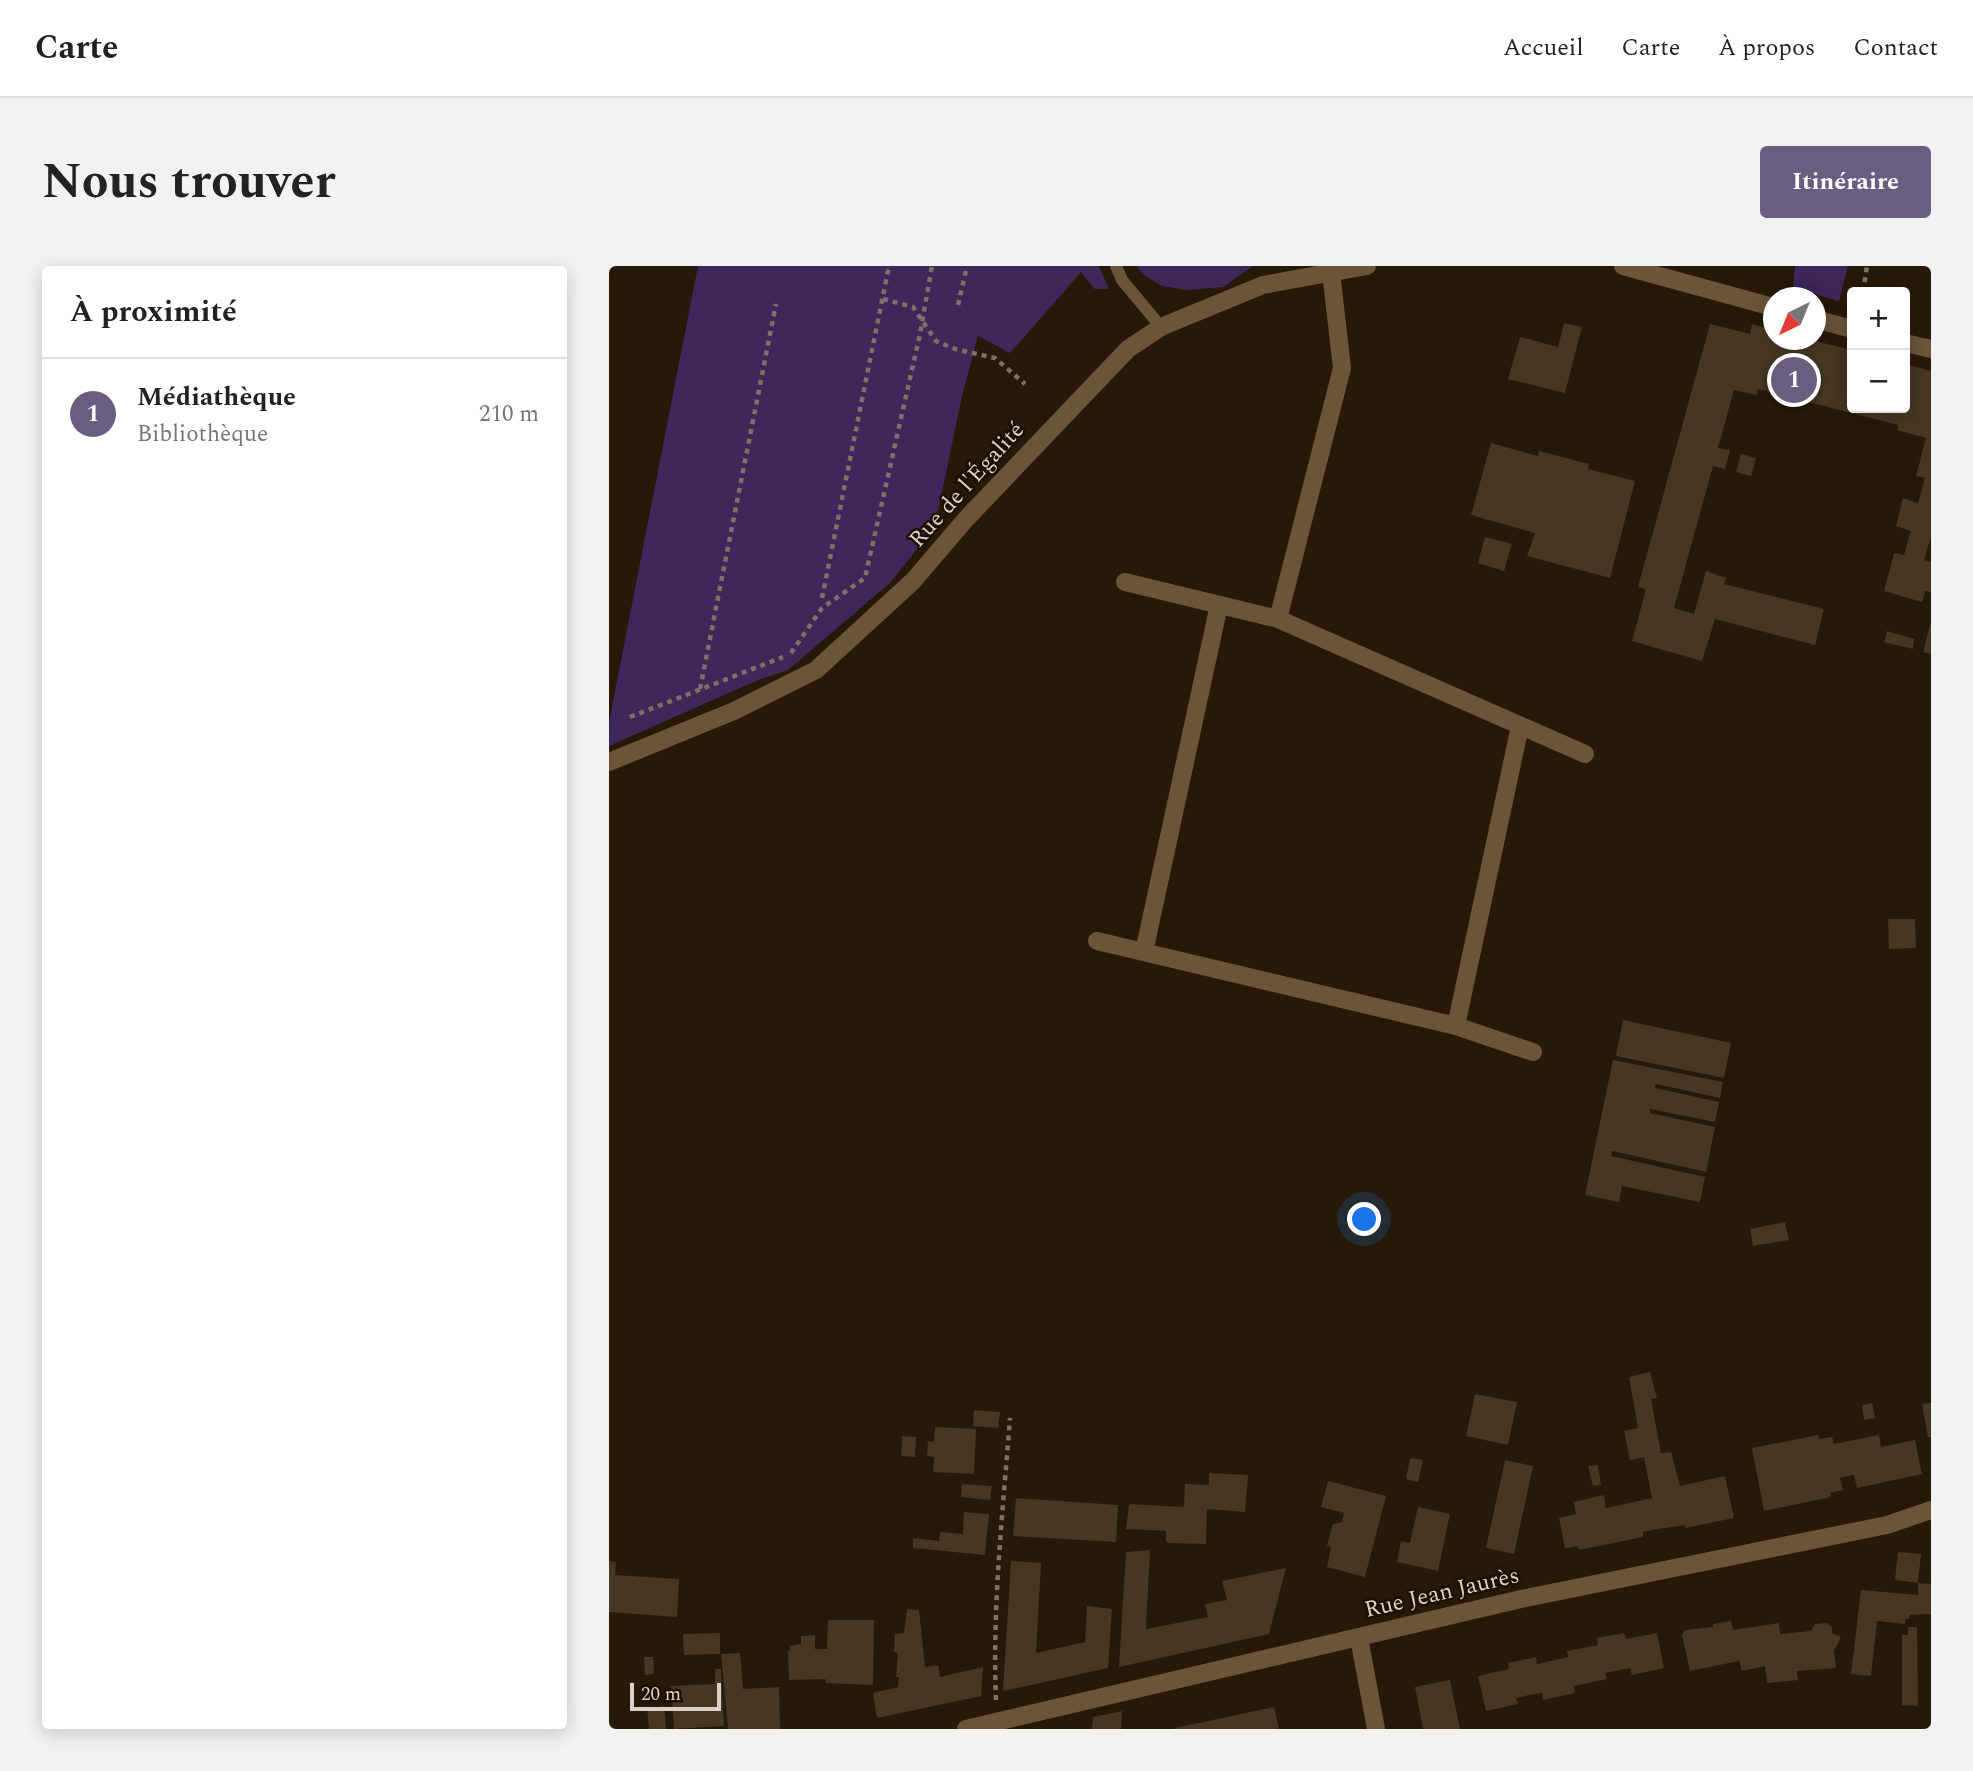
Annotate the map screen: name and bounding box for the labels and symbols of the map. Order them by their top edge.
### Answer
north arrow [1763,287,1826,350]
pin: 1 [1771,354,1817,406]
street label: Rue de l'Égalité [901,414,1033,556]
your location [1347,1202,1381,1236]
street label: Rue Jean Jaurès [1361,1558,1523,1628]
scale bar [630,1680,721,1712]

